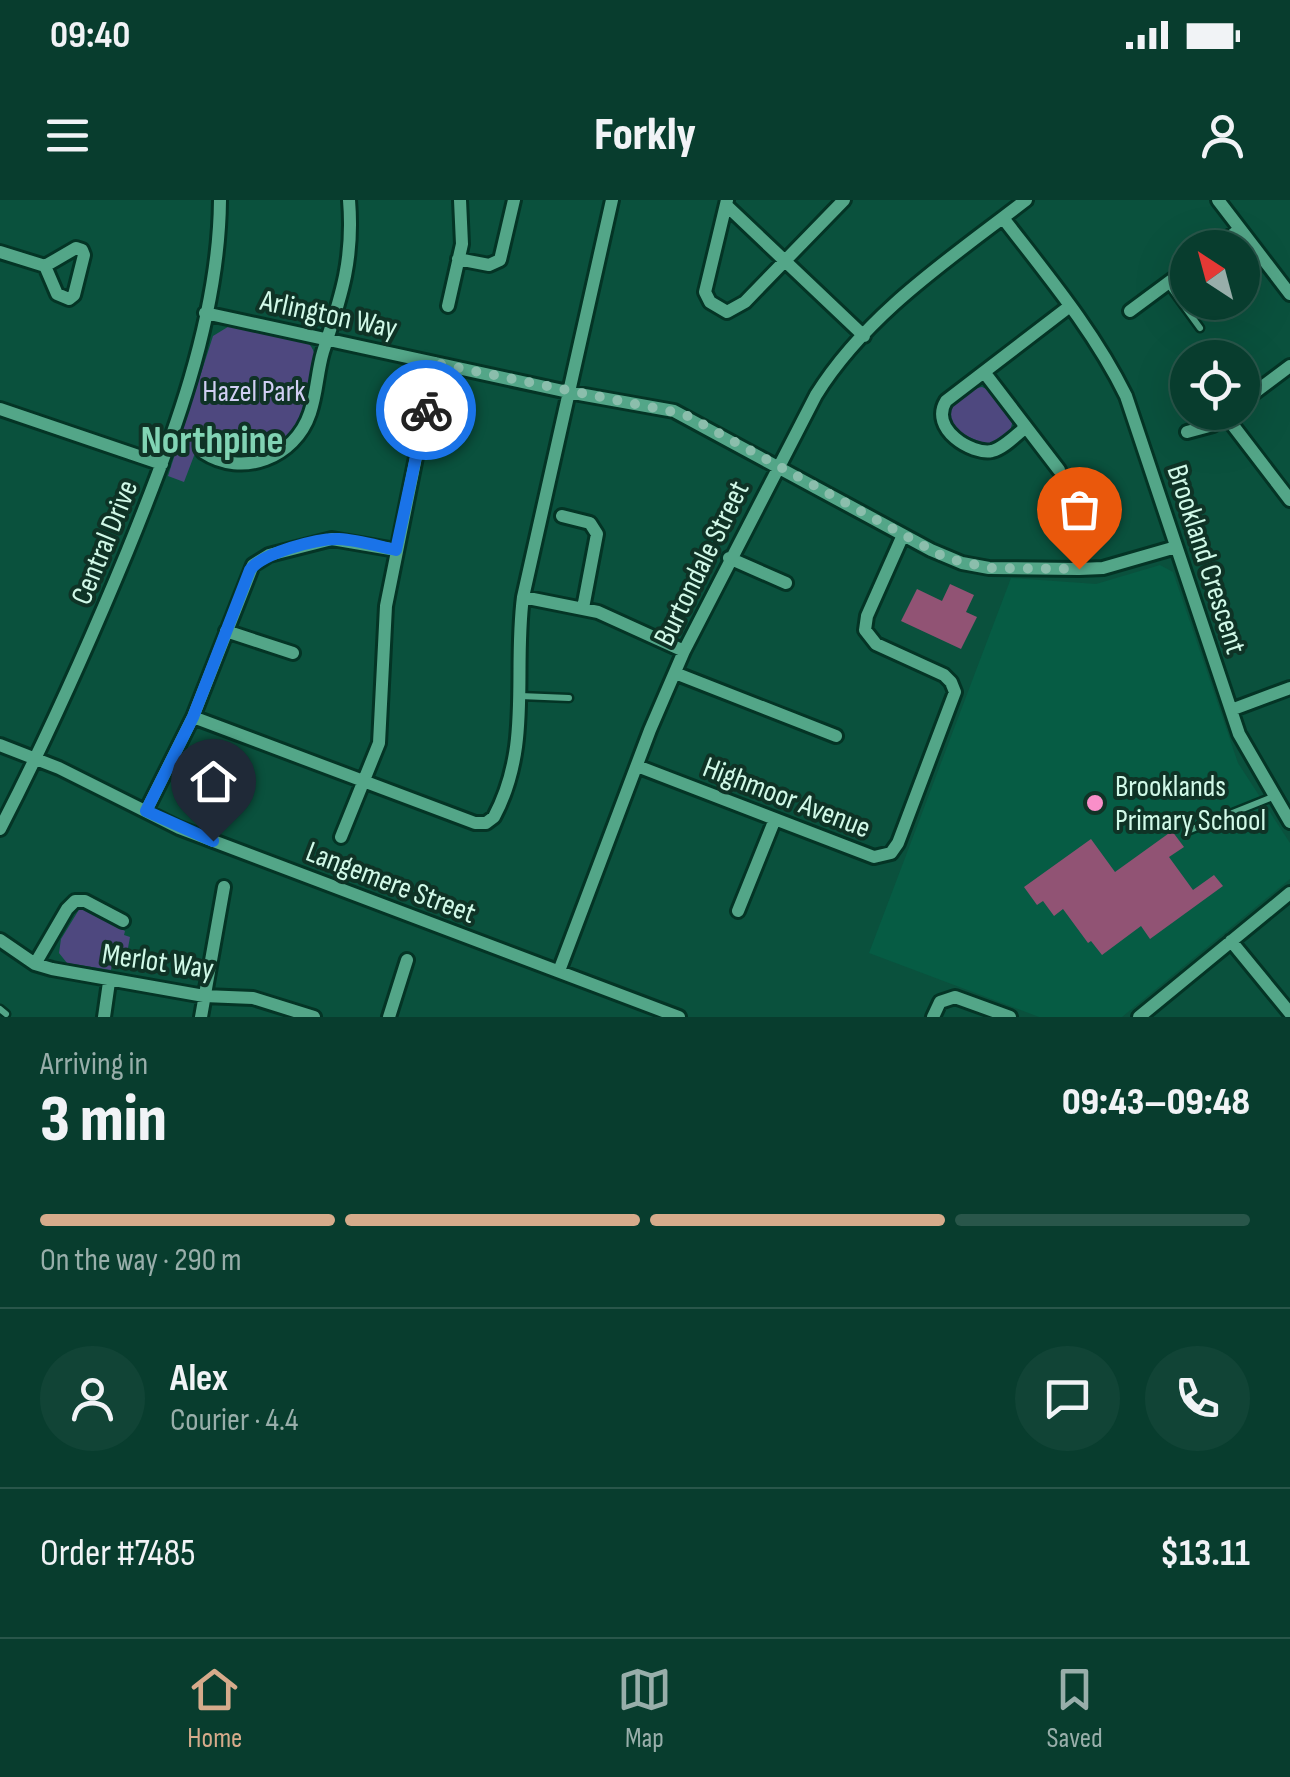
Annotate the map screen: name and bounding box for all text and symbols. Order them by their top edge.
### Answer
text: 09:40 [50,13,130,58]
icon: menu [40,108,95,163]
text: Forkly [594,108,696,163]
icon: person [1195,108,1250,163]
north arrow [1170,230,1260,320]
map controls [1170,230,1260,430]
street label: Arlington Way [256,283,401,347]
button: locate [1170,340,1260,430]
courier [376,360,476,460]
park label: Hazel Park [202,374,306,410]
icon: bike [399,383,454,438]
district label: Northpine [140,417,284,465]
street label: Brookland Crescent [1159,460,1254,658]
pin [1037,467,1122,570]
street label: Central Drive [64,475,146,610]
street label: Burtondale Street [647,475,757,652]
icon: bag [1052,482,1107,537]
pin [171,739,256,842]
street label: Highmoor Avenue [698,749,875,846]
icon: home [186,754,241,809]
place label: Brooklands Primary School [1115,769,1266,839]
marker: Brooklands Primary School [1084,792,1106,814]
street label: Langemere Street [301,834,481,932]
street label: Merlot Way [100,936,216,988]
text: Arriving in [40,1045,148,1084]
text: 09:43–09:48 [1062,1080,1250,1125]
text: 3 min [40,1082,167,1160]
text: On the way · 290 m [40,1241,242,1280]
button: person [40,1346,145,1451]
button: chat [1015,1346,1120,1451]
button: phone [1145,1346,1250,1451]
text: Alex [170,1356,228,1401]
text: Courier · 4.4 [170,1401,298,1440]
text: Order #7485 [40,1531,196,1576]
text: $13.11 [1160,1531,1250,1576]
tab: Home [187,1662,242,1755]
tab: Map [617,1662,672,1755]
tab: Saved [1047,1662,1103,1755]

